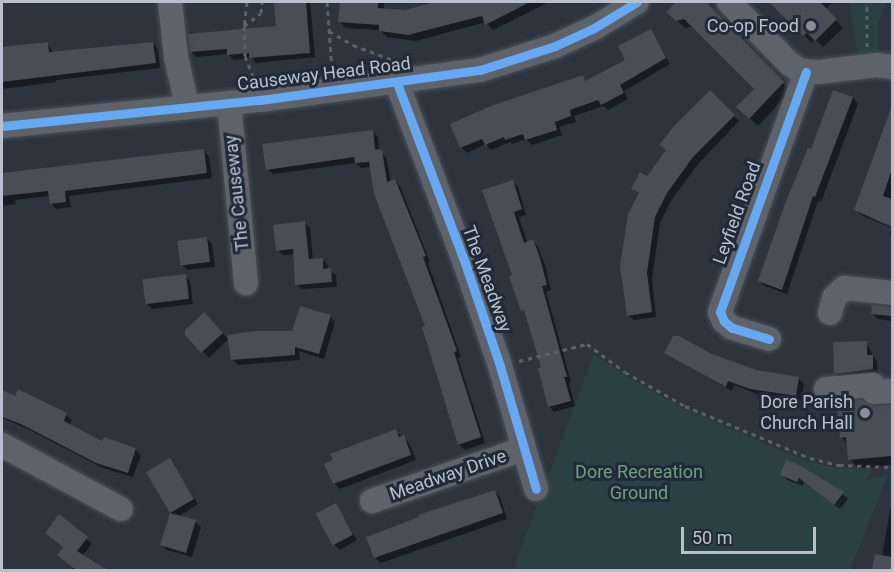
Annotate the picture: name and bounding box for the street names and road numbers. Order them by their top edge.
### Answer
street label: Causeway Head Road [236,53,412,95]
street label: The Causeway [220,134,254,252]
street label: Leyfield Road [708,159,766,267]
street label: The Meadway [458,223,516,335]
street label: Meadway Drive [387,445,509,505]

